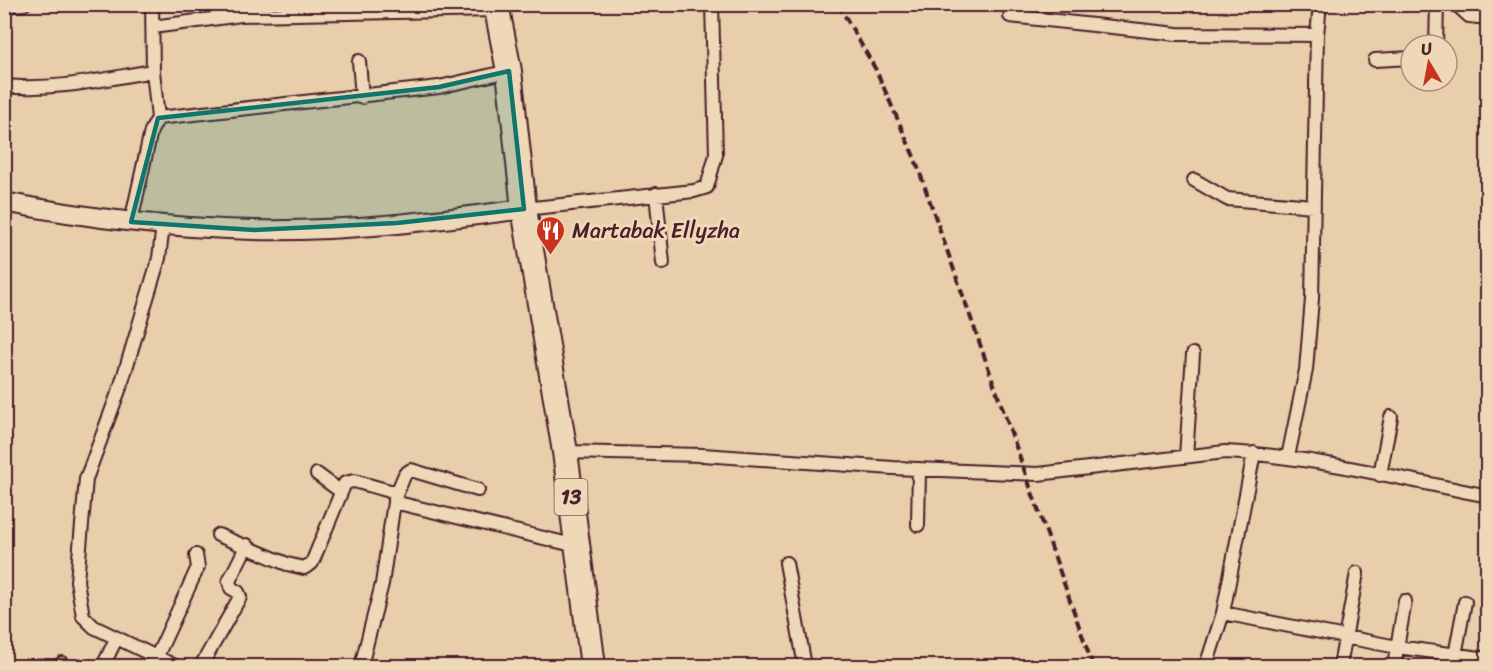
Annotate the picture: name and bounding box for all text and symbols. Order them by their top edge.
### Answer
north arrow [1399,33,1459,93]
text: U [1419,33,1436,64]
place label: Martabak Ellyzha [572,211,740,250]
restaurant icon: Martabak Ellyzha [535,214,567,256]
road number: 13 [554,479,588,515]

